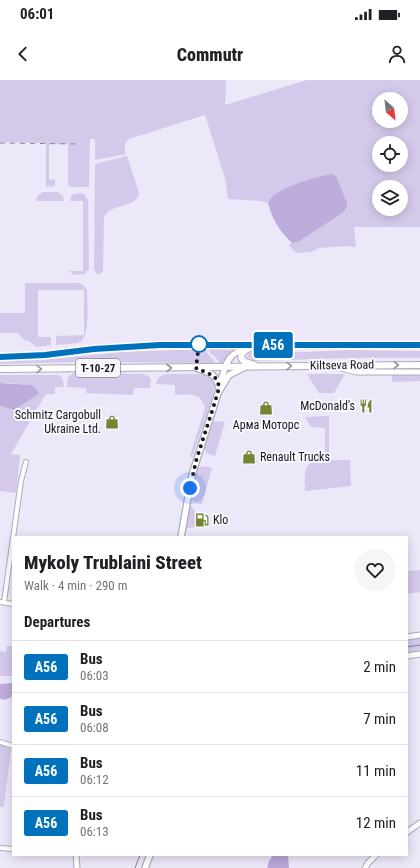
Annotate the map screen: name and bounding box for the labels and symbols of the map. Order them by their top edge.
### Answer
north arrow [372,92,408,128]
line badge: A56 [250,332,296,358]
unlabelled marker [190,335,208,353]
street label: Kiltseva Road [310,357,374,373]
road number: Т-10-27 [76,359,120,377]
one-way arrow [393,361,399,369]
one-way arrow [286,362,292,370]
one-way arrow [166,364,172,372]
one-way arrow [36,365,42,373]
restaurant icon: McDonald's [358,398,374,414]
place label: McDonald's [300,399,355,413]
shop icon: Арма Моторс [258,400,274,416]
place label: Schmitz Cargobull Ukraine Ltd. [15,408,101,436]
shop icon: Schmitz Cargobull Ukraine Ltd. [104,414,120,430]
place label: Арма Моторс [233,418,300,432]
shop icon: Renault Trucks [241,449,257,465]
place label: Renault Trucks [260,450,330,464]
your location [180,478,200,498]
fuel station icon: Klo [194,512,210,528]
place label: Klo [213,513,228,527]

